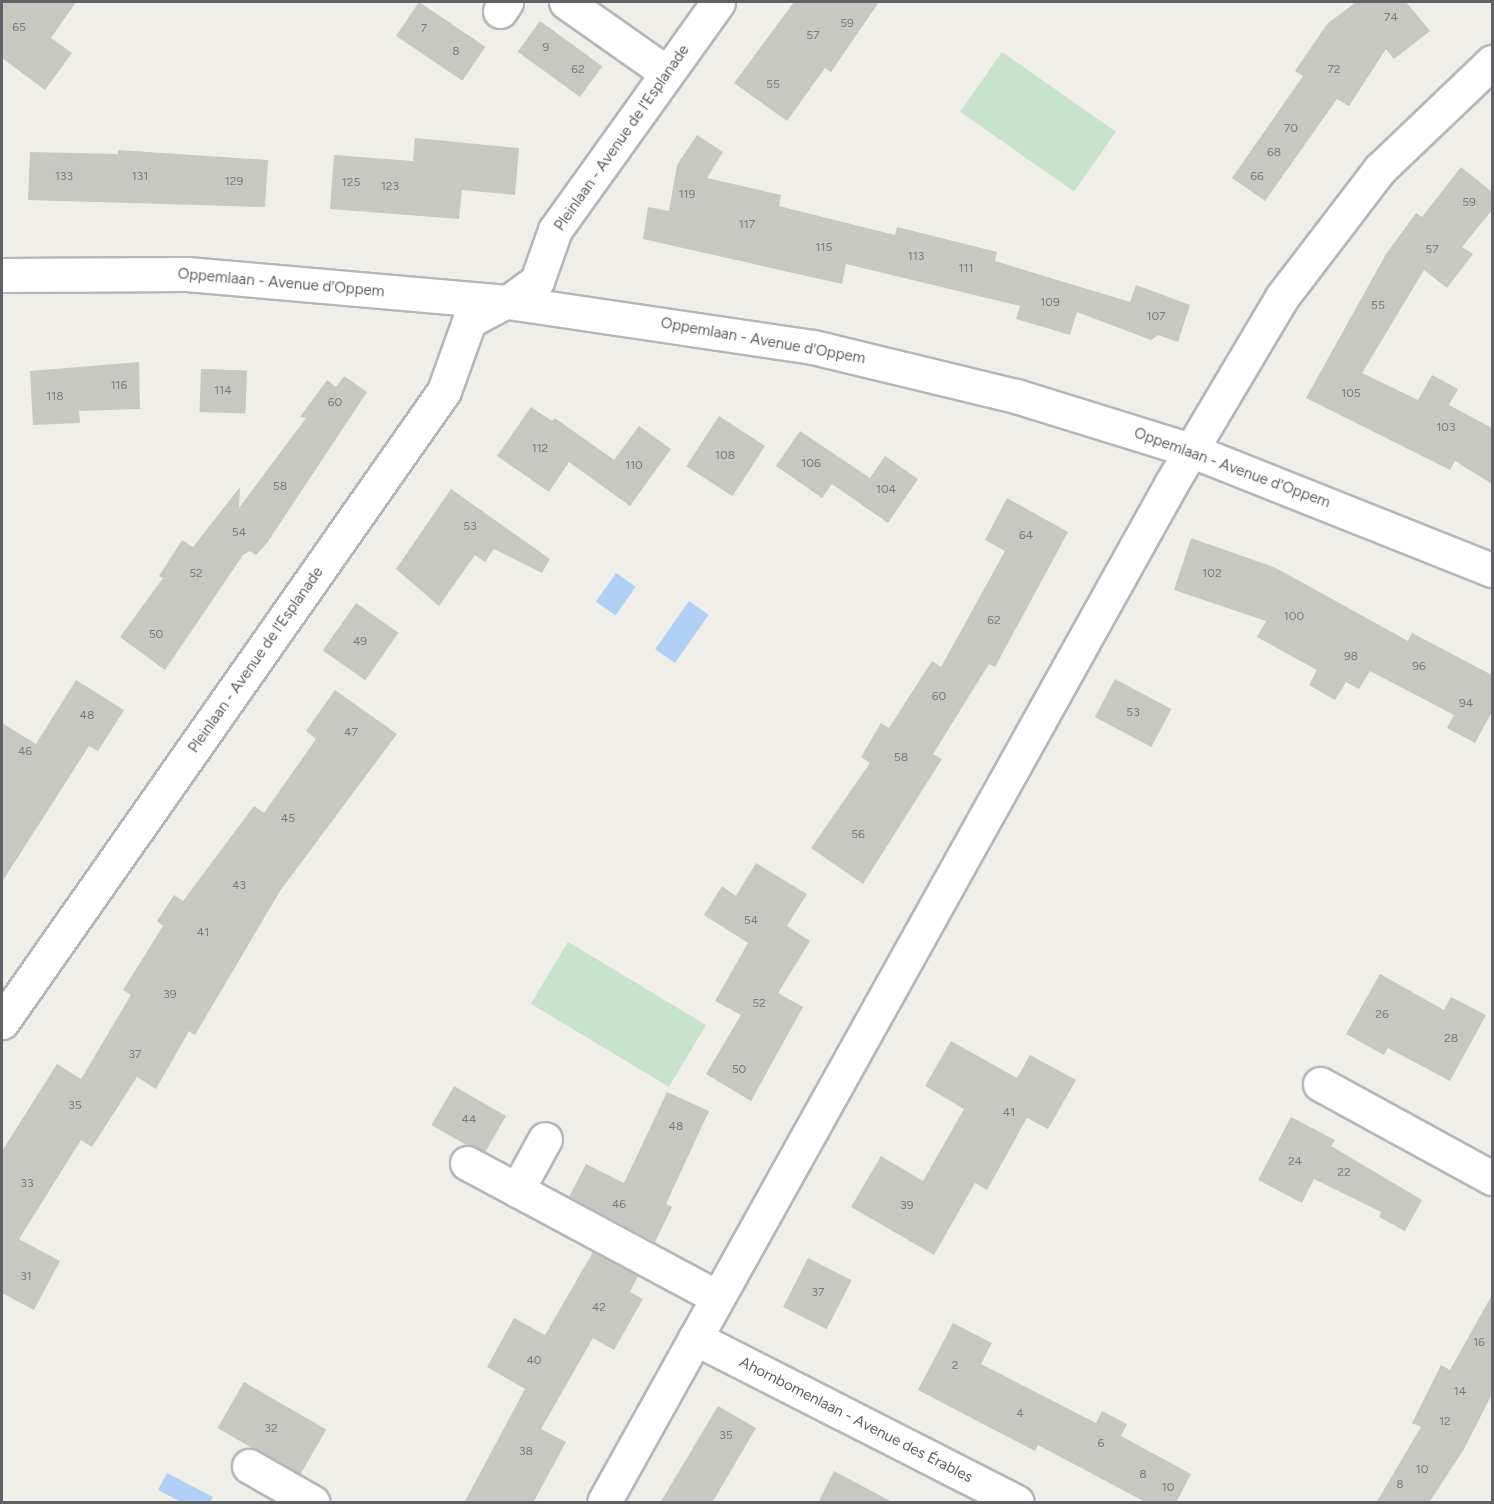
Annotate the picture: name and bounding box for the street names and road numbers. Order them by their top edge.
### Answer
street label: Pleinlaan - Avenue de l'Esplanade [551,42,693,234]
street label: Oppemlaan - Avenue d'Oppem [177,265,385,301]
street label: Oppemlaan - Avenue d'Oppem [659,314,867,368]
street label: Oppemlaan - Avenue d'Oppem [1131,424,1333,512]
street label: Pleinlaan - Avenue de l'Esplanade [185,564,327,756]
street label: Ahornbomenlaan - Avenue des Érables [736,1353,976,1487]

